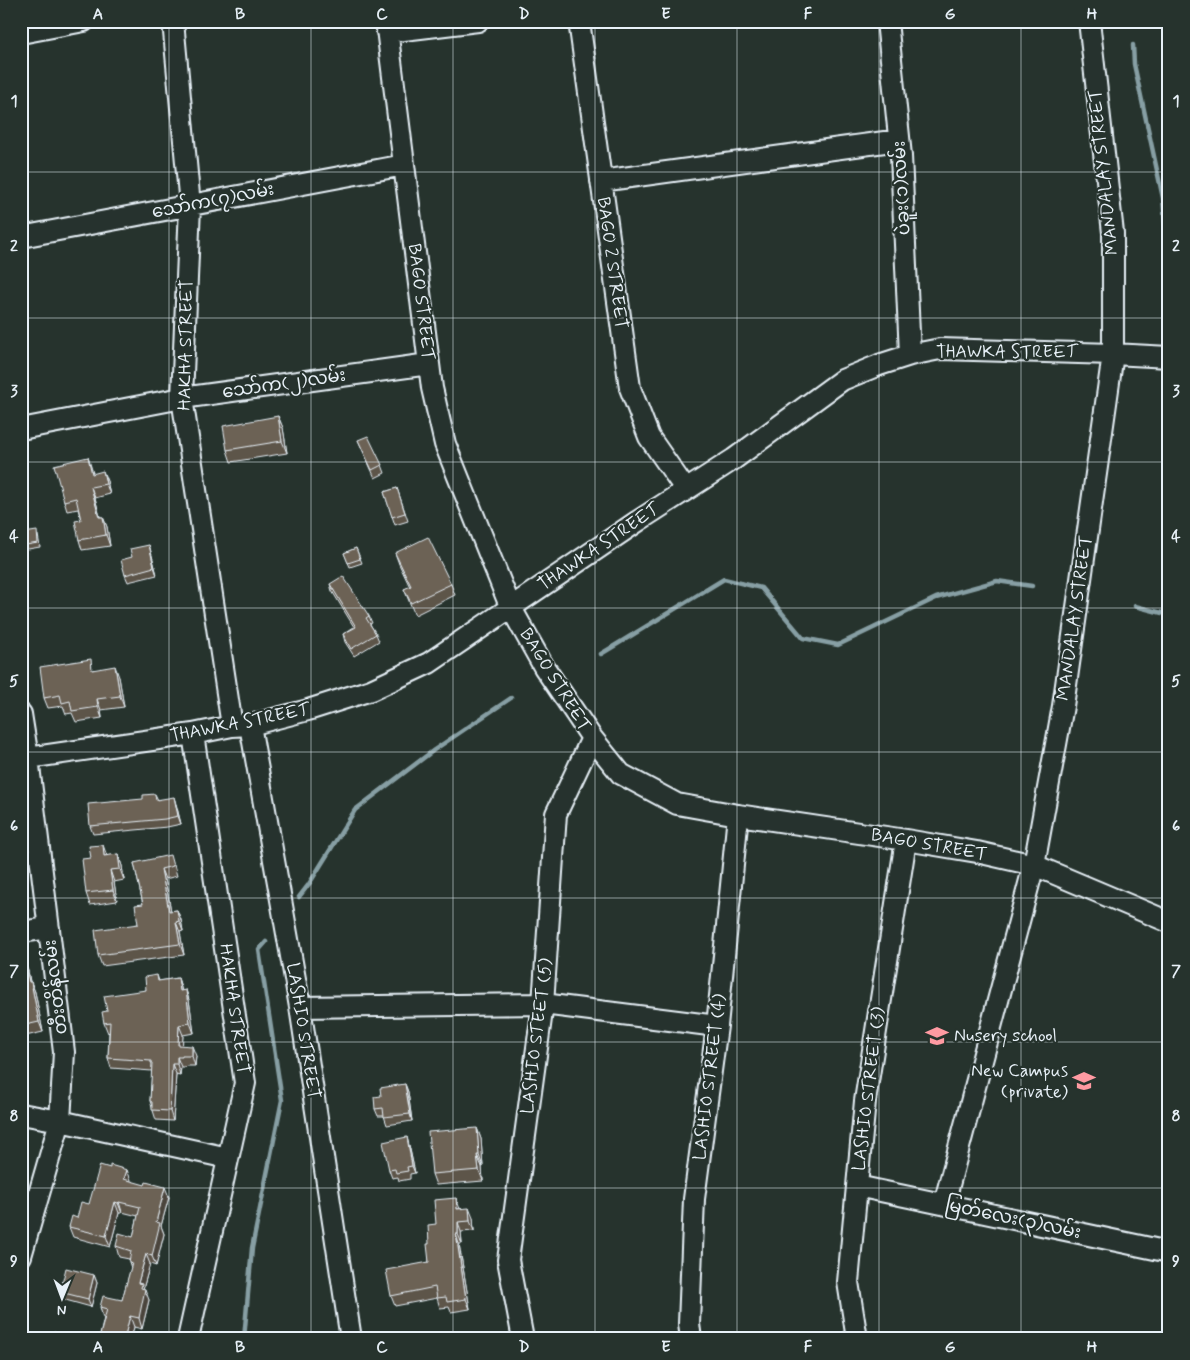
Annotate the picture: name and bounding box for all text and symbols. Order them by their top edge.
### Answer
text: A [93,4,103,25]
text: B [235,4,245,25]
text: C [376,4,388,25]
text: D [518,4,530,25]
text: E [661,4,671,25]
text: F [804,4,813,25]
text: G [945,4,956,25]
text: H [1087,4,1098,25]
street label: MANDALAY STREET [1083,88,1125,256]
text: 1 [10,91,18,112]
text: 1 [1172,91,1180,112]
street label: ပဲခူး(၁)လမ်း [886,140,918,236]
street label: သော်က(၇)လမ်း [149,175,277,227]
street label: BAGO 2 STREET [591,195,633,331]
text: 2 [10,236,18,257]
text: 2 [1172,236,1180,257]
street label: BAGO STREET [402,242,440,362]
street label: HAKHA STREET [173,279,199,411]
street label: THAWKA STREET [936,340,1079,364]
street label: သော်က(၂)လမ်း [220,361,348,407]
text: 3 [10,381,18,402]
text: 3 [1172,381,1180,402]
street label: THAWKA STREET [533,497,665,597]
text: 4 [9,526,19,547]
text: 4 [1171,526,1181,547]
street label: MANDALAY STREET [1052,534,1099,702]
street label: BAGO STREET [514,624,596,736]
text: 5 [9,671,19,692]
text: 5 [1171,671,1181,692]
street label: THAWKA STREET [168,698,313,748]
text: 6 [10,816,18,837]
text: 6 [1172,816,1180,837]
street label: BAGO STREET [869,823,989,867]
street label: တီးတိန်လမ်း [35,938,76,1036]
street label: HAKHA STREET [213,942,255,1076]
street label: LASHIO STEET (5) [516,956,559,1115]
text: 7 [9,961,19,982]
street label: LASHIO STREET [280,961,326,1101]
text: 7 [1171,961,1181,982]
street label: LASHIO STREET (4) [688,992,732,1162]
street label: LASHIO STREET (3) [847,1005,891,1172]
school or university icon: Nusery school [924,1023,950,1049]
place label: Nusery school [954,1024,1057,1048]
place label: New Campus (private) [971,1059,1069,1104]
school or university icon: New Campus (private) [1071,1068,1097,1094]
text: 8 [9,1106,19,1127]
text: 8 [1171,1106,1181,1127]
street label: မြတ်လေး(၃)လမ်း [943,1191,1083,1247]
text: 9 [10,1251,18,1272]
text: 9 [1172,1251,1180,1272]
north arrow [38,1272,88,1322]
text: N [57,1301,67,1319]
text: A [93,1337,103,1358]
text: B [235,1337,245,1358]
text: C [376,1337,388,1358]
text: D [518,1337,530,1358]
text: E [661,1337,671,1358]
text: F [804,1337,813,1358]
text: G [945,1337,956,1358]
text: H [1087,1337,1098,1358]

